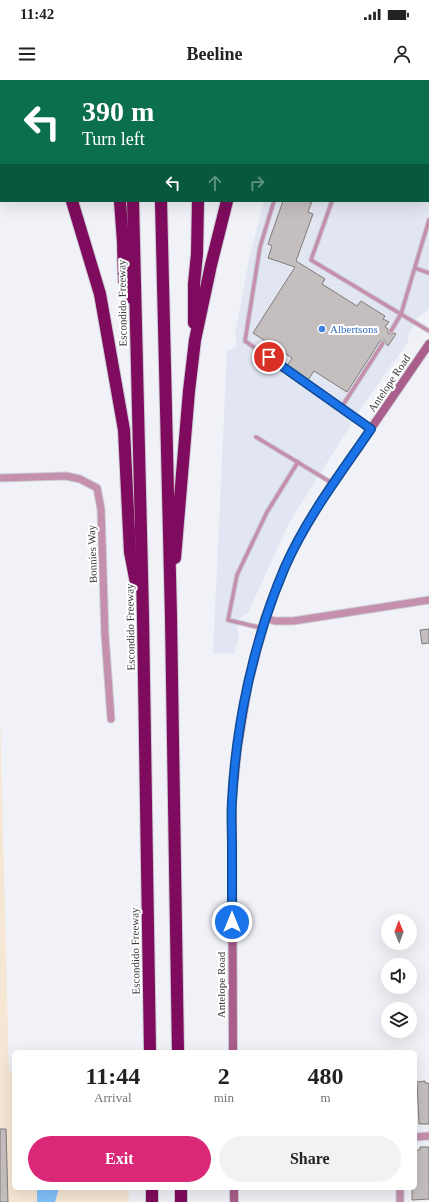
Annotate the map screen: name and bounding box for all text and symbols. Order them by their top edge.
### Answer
text: 11:42 [20,6,54,22]
icon: menu [16,43,38,65]
icon: person [391,43,413,65]
text: Beeline [187,44,243,64]
icon: left [16,96,68,148]
text: 390 m [82,96,154,127]
text: Turn left [82,129,145,149]
icon: left [162,172,184,194]
icon: ahead [204,172,226,194]
icon: right [246,172,268,194]
street label: Escondido Freeway [115,259,129,347]
place label: Albertsons [330,323,378,335]
marker: Albertsons [317,324,327,334]
pin [252,340,286,374]
icon: arrive [258,346,280,368]
street label: Antelope Road [365,352,413,414]
street label: Bonnies Way [85,524,99,583]
street label: Escondido Freeway [123,583,137,671]
position arrow [211,901,253,943]
street label: Escondido Freeway [128,907,142,995]
north arrow [381,914,417,950]
map controls [381,914,417,1038]
street label: Antelope Road [215,951,227,1018]
button: sound [381,958,417,994]
button: layers [381,1002,417,1038]
text: 11:44 [86,1063,140,1089]
text: 2 [218,1063,230,1089]
text: 480 [307,1063,343,1089]
text: Arrival [94,1090,132,1105]
text: min [214,1090,234,1105]
text: m [320,1090,331,1105]
button: Exit [28,1136,211,1182]
button: Share [219,1136,401,1182]

